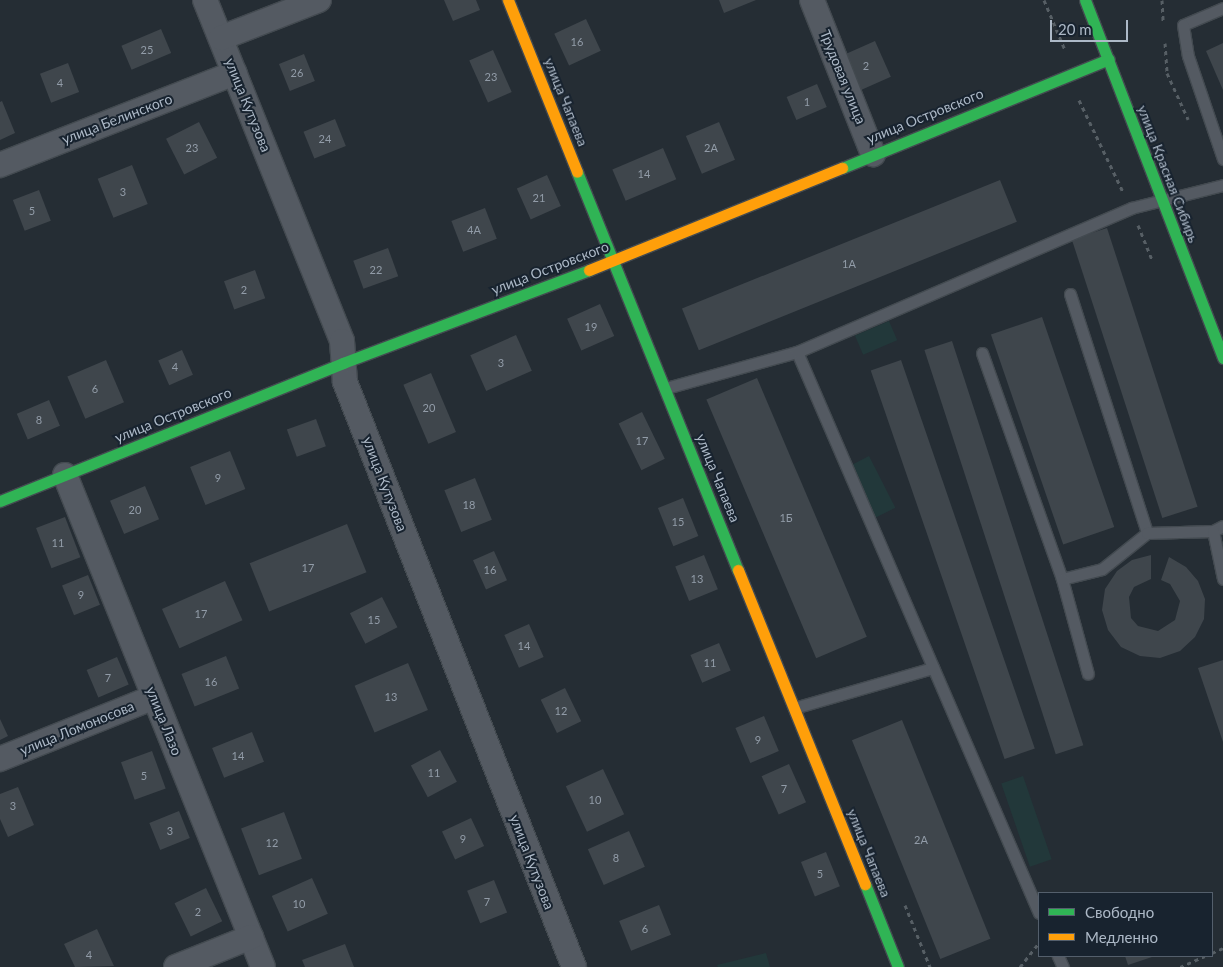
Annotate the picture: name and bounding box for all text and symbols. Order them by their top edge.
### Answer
scale bar [1053,10,1130,42]
text: 20 m [1058,20,1092,38]
street label: Трудовая улица [816,27,870,127]
house number: 16 [571,35,583,49]
house number: 25 [141,43,153,57]
street label: улица Кутузова [221,55,275,155]
street label: улица Чапаева [541,55,591,149]
house number: 2 [863,59,869,73]
house number: 26 [291,66,303,80]
house number: 23 [485,70,497,84]
house number: 4 [57,76,63,90]
street label: улица Островского [864,85,986,147]
street label: улица Белинского [59,90,175,148]
house number: 1 [804,95,810,109]
street label: улица Красная Сибирь [1134,103,1202,245]
house number: 24 [319,132,331,146]
house number: 23 [186,141,198,155]
house number: 2А [704,141,718,155]
house number: 14 [638,167,650,181]
house number: 3 [120,185,126,199]
house number: 21 [533,191,545,205]
house number: 5 [29,204,35,218]
house number: 4А [467,223,481,237]
street label: улица Островского [489,238,611,298]
house number: 1А [842,257,856,271]
house number: 22 [370,263,382,277]
house number: 2 [241,283,247,297]
house number: 19 [585,320,597,334]
house number: 3 [498,356,504,370]
house number: 4 [172,360,178,374]
house number: 6 [92,382,98,396]
street label: улица Островского [112,384,234,446]
house number: 20 [423,401,435,415]
house number: 8 [36,413,42,427]
street label: улица Чапаева [693,431,743,525]
street label: улица Кутузова [359,434,411,534]
house number: 17 [636,434,648,448]
house number: 9 [215,471,221,485]
house number: 18 [463,498,475,512]
house number: 20 [129,503,141,517]
house number: 1Б [779,511,793,525]
house number: 15 [672,515,684,529]
house number: 11 [52,536,64,550]
house number: 17 [302,561,314,575]
house number: 16 [484,563,496,577]
house number: 13 [691,572,703,586]
house number: 9 [78,588,84,602]
house number: 17 [195,607,207,621]
house number: 15 [368,613,380,627]
house number: 14 [518,639,530,653]
house number: 11 [704,656,716,670]
house number: 7 [105,671,111,685]
house number: 16 [205,675,217,689]
street label: улица Лазо [143,684,185,758]
house number: 13 [385,690,397,704]
street label: улица Ломоносова [17,697,137,759]
house number: 12 [555,704,567,718]
house number: 9 [755,733,761,747]
house number: 14 [232,749,244,763]
house number: 11 [428,766,440,780]
house number: 5 [141,769,147,783]
house number: 7 [781,782,787,796]
house number: 10 [589,793,601,807]
house number: 3 [10,799,16,813]
street label: улица Чапаева [844,806,894,900]
street label: улица Кутузова [506,812,558,912]
house number: 3 [167,824,173,838]
house number: 9 [460,832,466,846]
house number: 2А [914,833,928,847]
house number: 12 [266,836,278,850]
house number: 8 [613,851,619,865]
house number: 5 [817,867,823,881]
legend [1038,892,1213,957]
house number: 7 [484,895,490,909]
house number: 10 [293,897,305,911]
text: Свободно [1085,903,1154,921]
house number: 2 [195,905,201,919]
house number: 6 [642,922,648,936]
text: Медленно [1085,928,1158,946]
house number: 4 [86,948,92,962]

